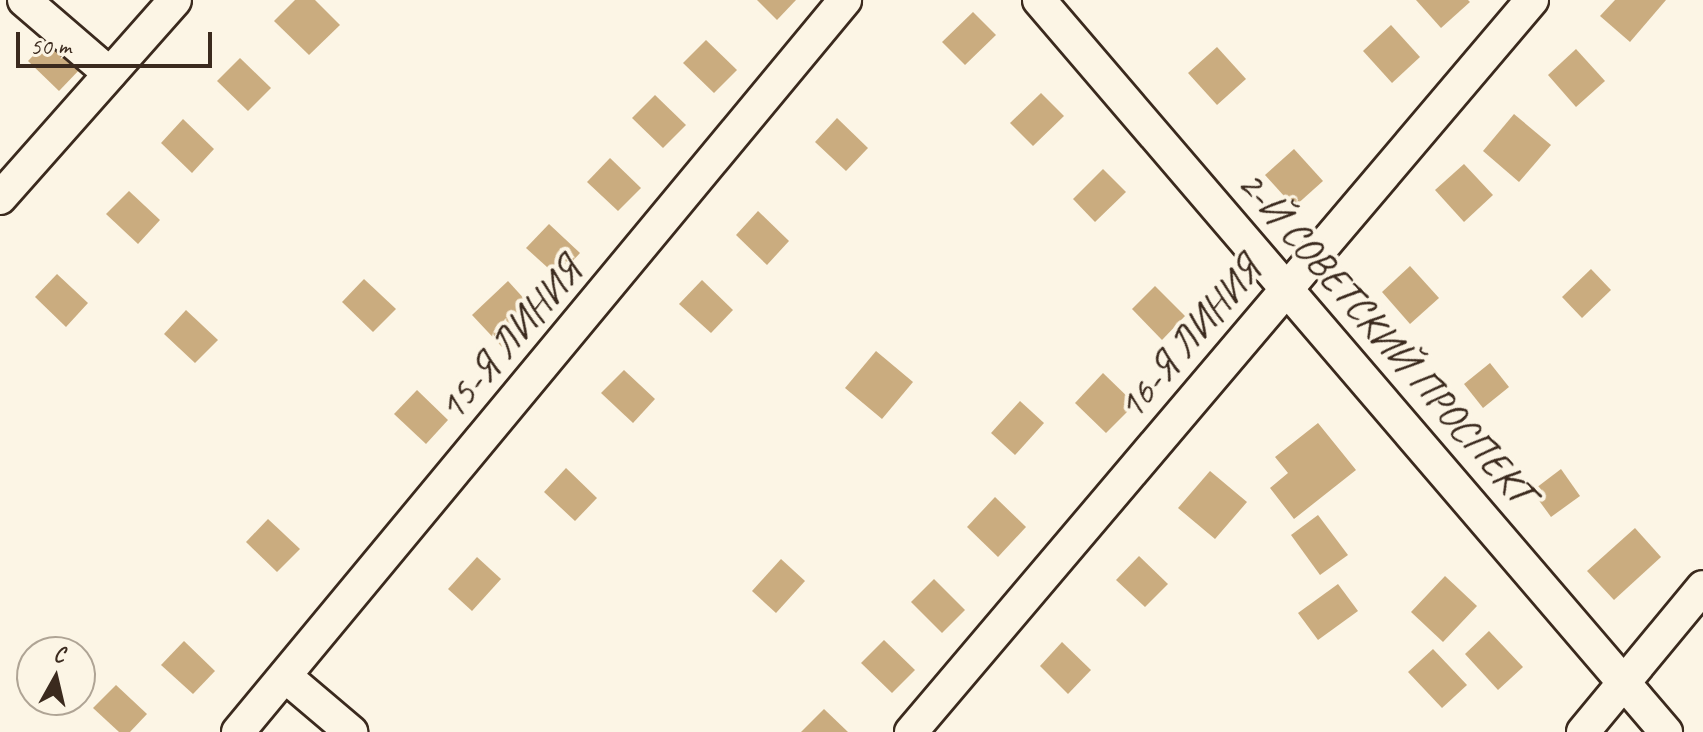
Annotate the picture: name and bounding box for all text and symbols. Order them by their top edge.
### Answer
scale bar [20,16,216,66]
text: 50 m [30,31,71,61]
street label: 2-Й СОВЕТСКИЙ ПРОСПЕКТ [1228,160,1544,514]
street label: 16-Я ЛИНИЯ [1106,247,1270,429]
street label: 15-Я ЛИНИЯ [427,248,591,430]
north arrow [16,636,96,716]
text: С [52,640,66,669]

